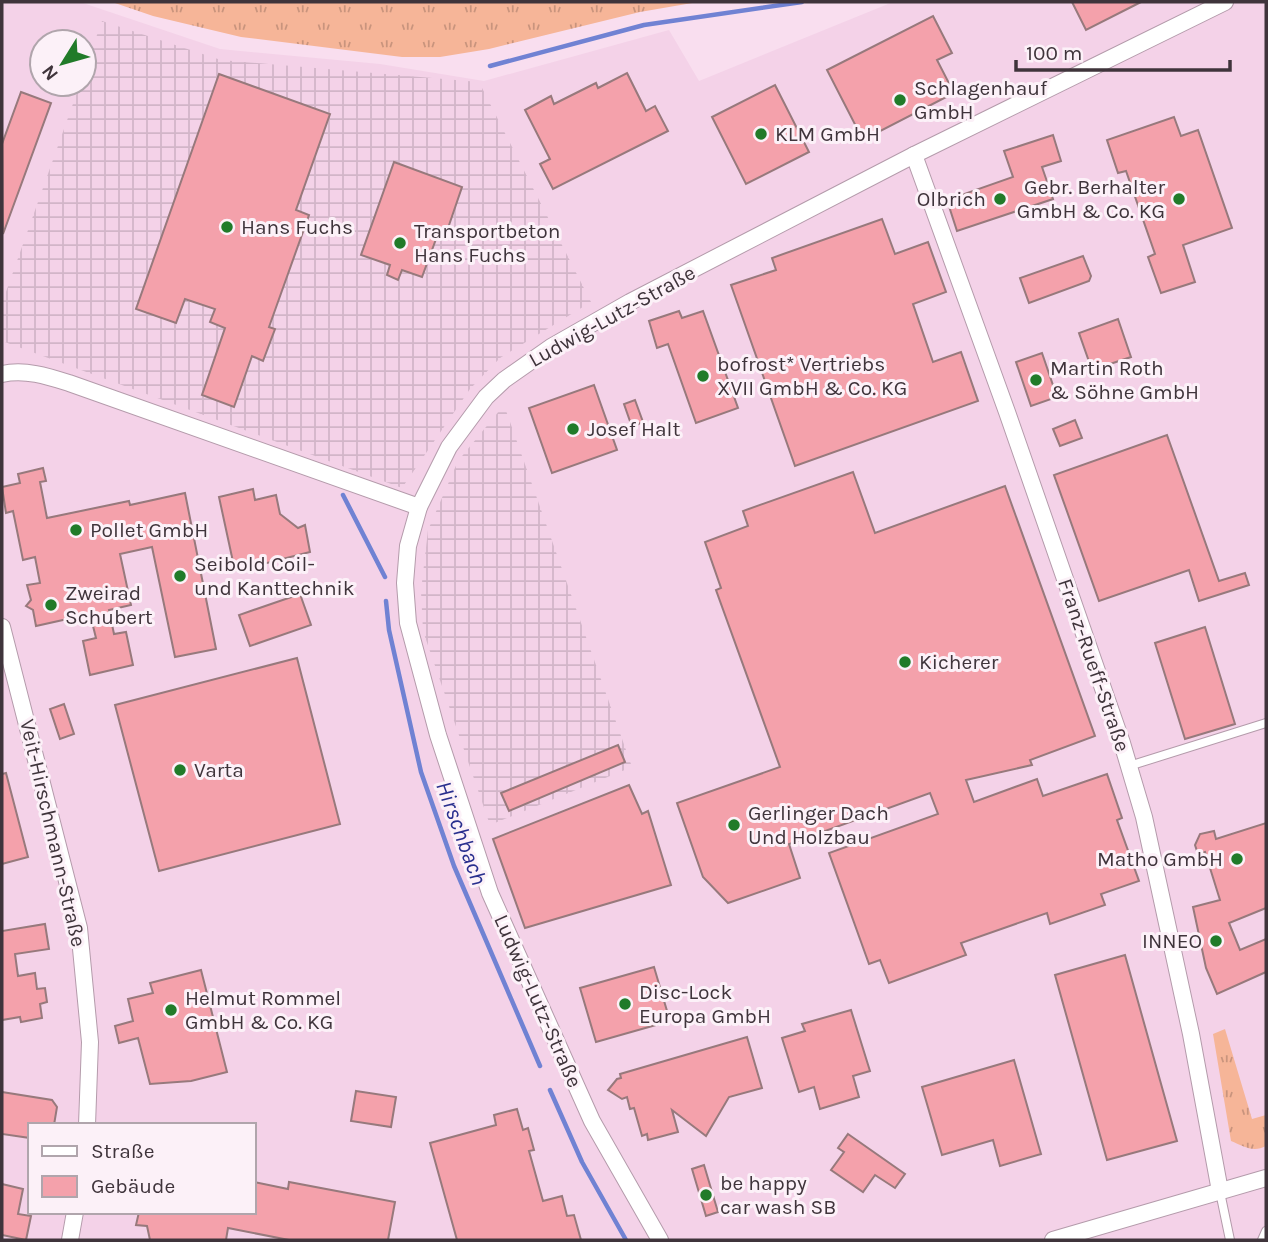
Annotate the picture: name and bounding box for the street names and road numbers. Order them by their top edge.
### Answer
street label: Ludwig-Lutz-Straße [525,260,699,372]
street label: Franz-Rueff-Straße [1053,575,1135,755]
street label: Veit-Hirschmann-Straße [15,717,91,949]
street label: Ludwig-Lutz-Straße [489,911,587,1091]

